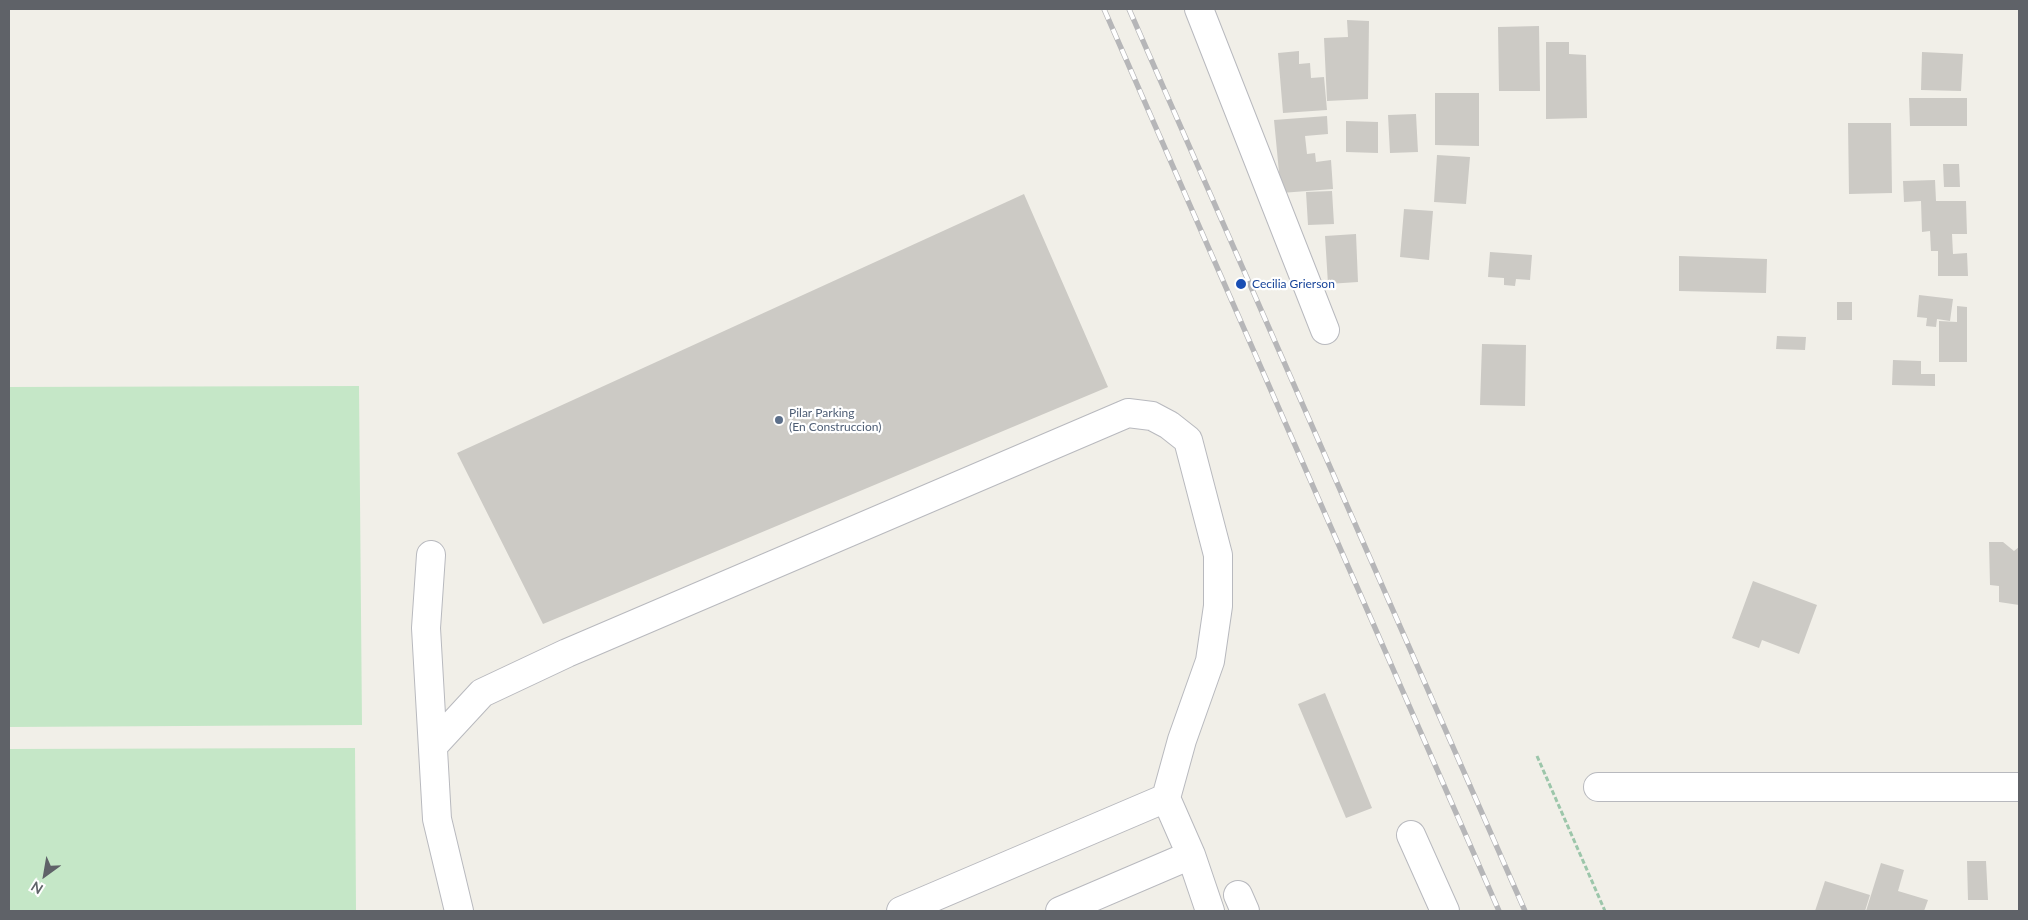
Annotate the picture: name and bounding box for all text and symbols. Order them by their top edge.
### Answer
marker: Cecilia Grierson [1234,277,1248,291]
place label: Cecilia Grierson [1252,277,1335,291]
place label: Pilar Parking (En Construccion) [789,406,881,434]
marker: Pilar Parking (En Construccion) [773,414,785,426]
north arrow [20,850,70,900]
text: N [28,878,46,898]

